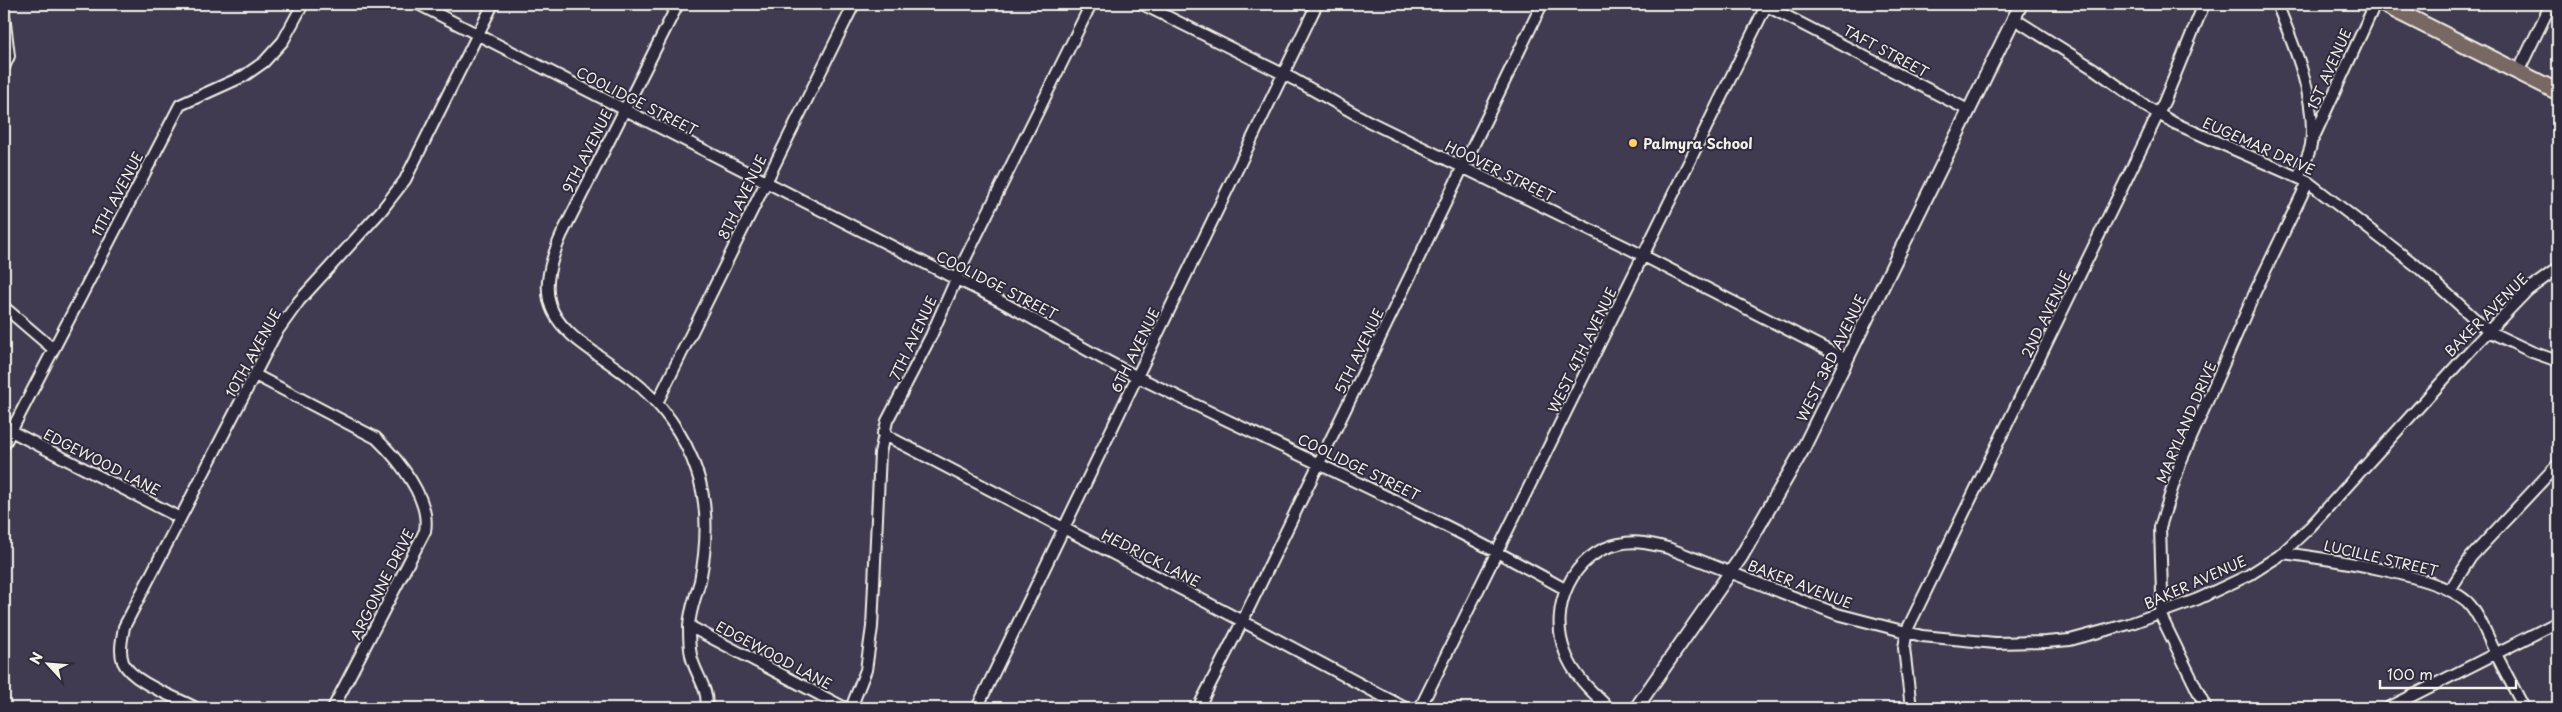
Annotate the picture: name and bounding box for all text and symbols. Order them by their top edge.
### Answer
street label: TAFT STREET [1840,20,1933,82]
street label: 1ST AVENUE [2302,25,2356,113]
street label: COOLIDGE STREET [573,61,702,141]
street label: 9TH AVENUE [557,105,617,197]
street label: EUGEMAR DRIVE [2200,112,2319,180]
place label: Palmyra School [1643,133,1753,154]
street label: HOOVER STREET [1442,135,1559,207]
marker: Palmyra School [1627,137,1639,149]
street label: 11TH AVENUE [86,148,148,240]
street label: 8TH AVENUE [712,151,772,243]
street label: COOLIDGE STREET [933,245,1062,325]
street label: 2ND AVENUE [2016,267,2076,361]
street label: BAKER AVENUE [2440,268,2533,361]
street label: WEST 4TH AVENUE [1542,283,1622,417]
street label: WEST 3RD AVENUE [1791,291,1871,425]
street label: 7TH AVENUE [884,292,942,384]
street label: 6TH AVENUE [1105,304,1165,396]
street label: 10TH AVENUE [220,305,286,401]
street label: 5TH AVENUE [1329,305,1389,397]
street label: MARYLAND DRIVE [2151,358,2221,486]
street label: EDGEWOOD LANE [40,423,164,501]
street label: COOLIDGE STREET [1294,428,1424,506]
street label: HEDRICK LANE [1098,524,1204,592]
street label: ARGONNE DRIVE [345,525,419,643]
street label: LUCILLE STREET [2322,535,2441,581]
street label: BAKER AVENUE [2140,550,2250,614]
street label: BAKER AVENUE [1745,554,1855,614]
street label: EDGEWOOD LANE [712,616,836,694]
north arrow [22,640,72,690]
text: N [24,648,48,668]
scale bar [2380,657,2516,689]
text: 100 m [2387,662,2433,685]

